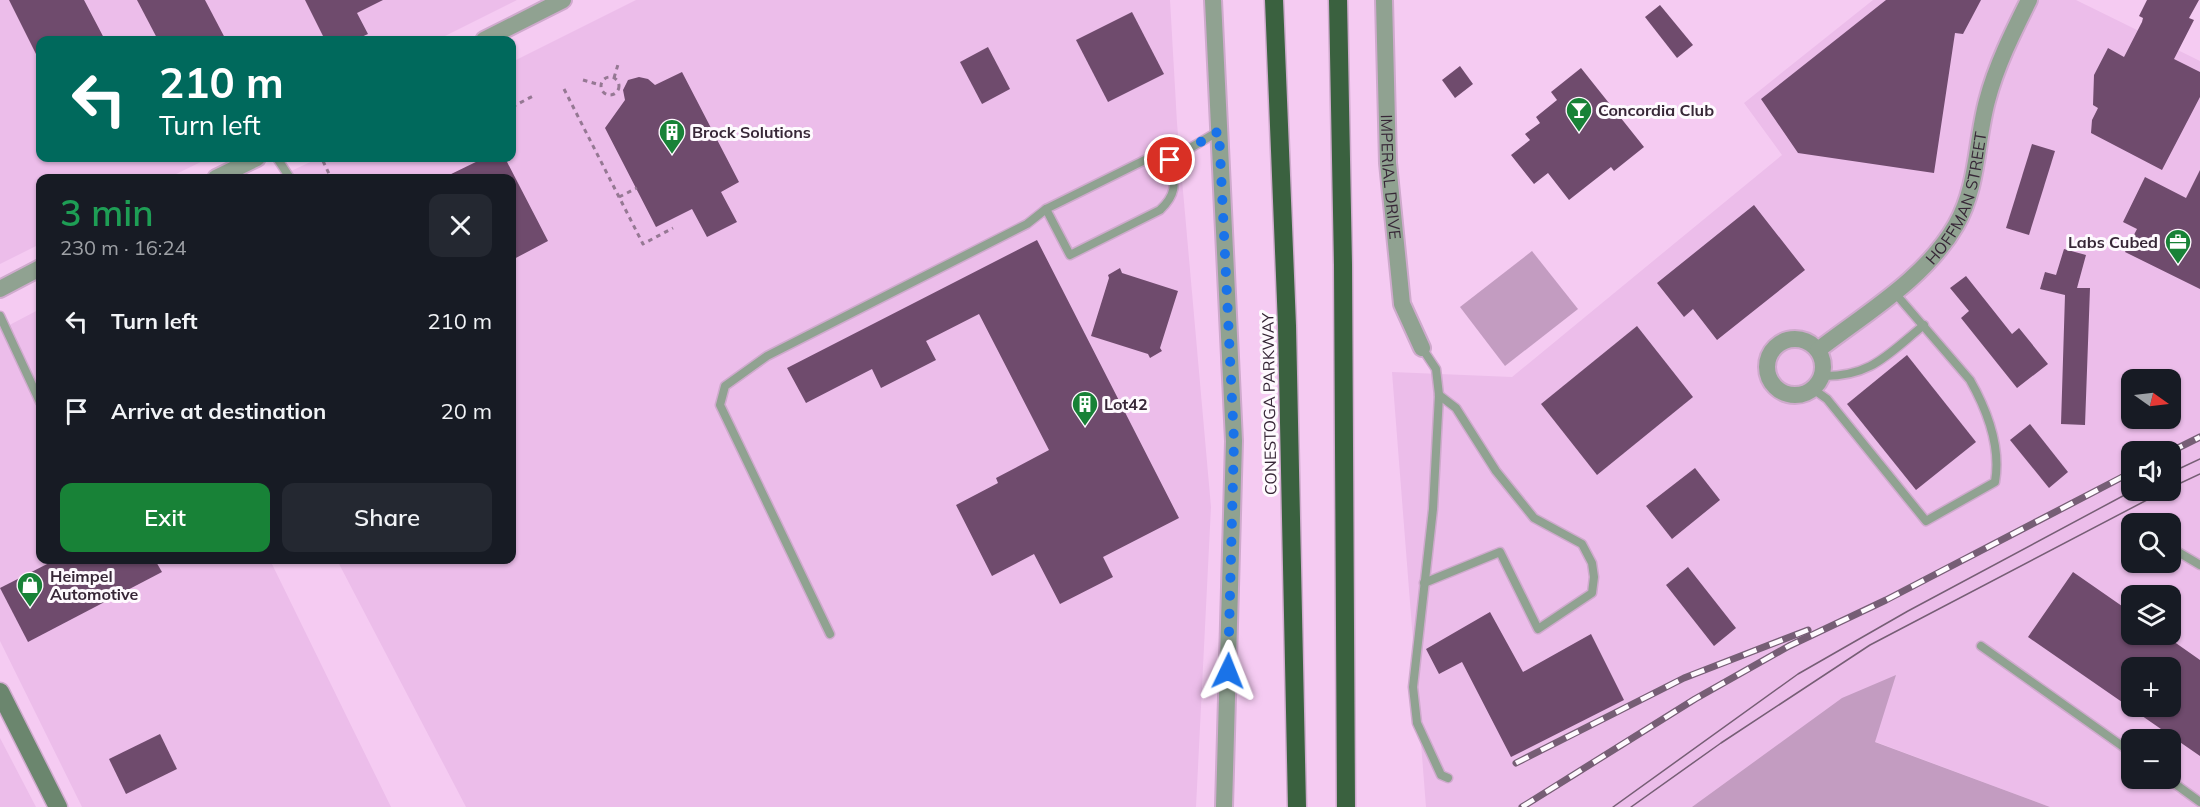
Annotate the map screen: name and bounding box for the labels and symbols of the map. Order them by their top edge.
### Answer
bar icon: Concordia Club [1564,95,1594,133]
place label: Concordia Club [1598,100,1714,120]
street label: IMPERIAL DRIVE [1377,114,1406,240]
building icon: Brock Solutions [657,117,687,155]
place label: Brock Solutions [692,122,811,142]
street label: HOFFMAN STREET [1921,130,1991,269]
pin [1144,134,1195,185]
office icon: Labs Cubed [2163,227,2193,265]
place label: Labs Cubed [2068,232,2158,252]
street label: CONESTOGA PARKWAY [1257,312,1281,495]
north arrow [2121,369,2181,429]
building icon: Lot42 [1070,389,1100,427]
place label: Lot42 [1104,394,1148,414]
place label: Heimpel Automotive [50,566,139,604]
shop icon: Heimpel Automotive [15,570,45,608]
position arrow [1196,639,1260,703]

